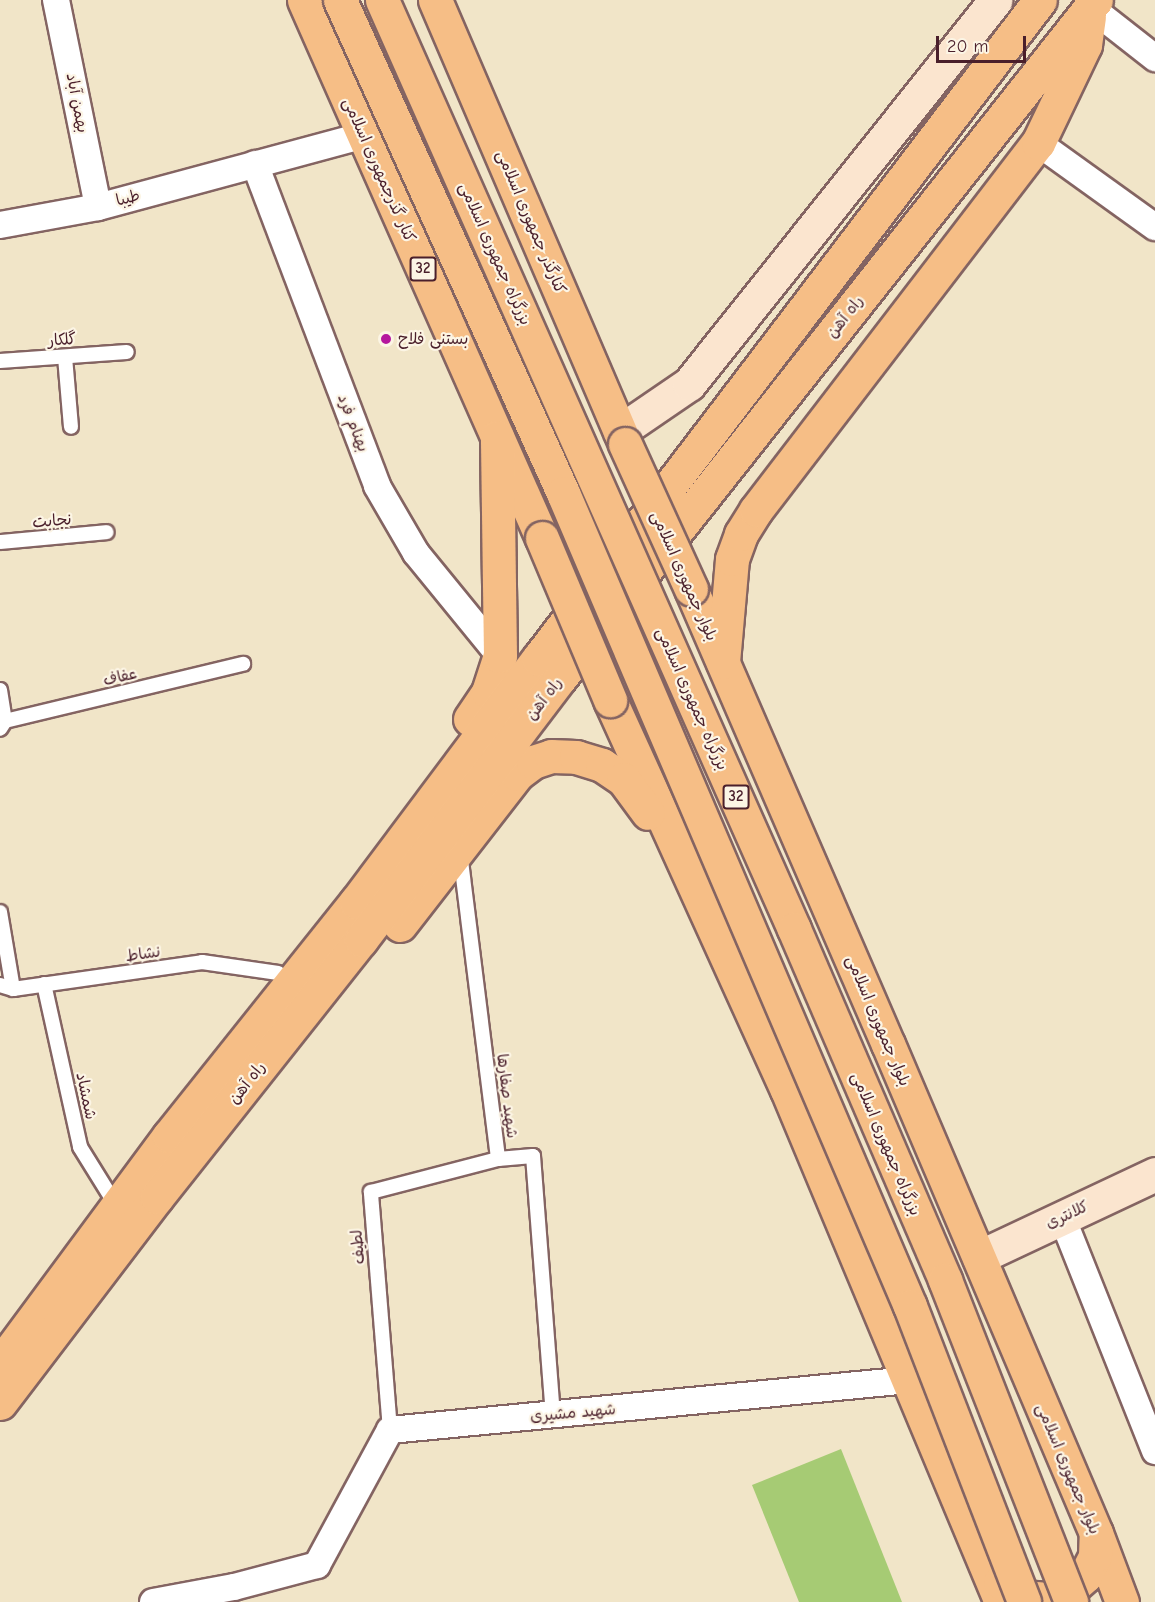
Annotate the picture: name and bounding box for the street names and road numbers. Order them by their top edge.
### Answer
street label: بهمن آباد [62,71,92,135]
street label: کنار گذرجمهوری اسلامی [339,95,419,245]
street label: کنارگذر جمهوری اسلامی [492,147,570,297]
street label: بزرگراه جمهوری اسلامی [455,180,535,328]
street label: طیبا [114,186,142,210]
road number: 32 [410,257,436,281]
street label: راه آهن [823,292,867,342]
street label: گلکار [47,329,77,351]
street label: بهنام فرد [333,391,373,455]
street label: بلوار جمهوری اسلامی [647,508,721,644]
street label: نجابت [32,510,72,532]
street label: بزرگراه جمهوری اسلامی [652,625,732,773]
street label: عفاف [101,664,139,690]
street label: راه آهن [522,674,566,724]
road number: 32 [722,785,750,809]
street label: نشاط [124,942,162,966]
street label: بلوار جمهوری اسلامی [842,953,914,1089]
street label: شهید صفارها [492,1053,522,1139]
street label: راه آهن [225,1058,269,1108]
street label: بزرگراه جمهوری اسلامی [847,1069,925,1219]
street label: شمشاد [72,1071,100,1121]
street label: کلانتری [1043,1197,1091,1233]
street label: لطیف [347,1229,369,1265]
street label: شهید مشیری [529,1400,617,1426]
street label: بلوار جمهوری اسلامی [1032,1401,1104,1537]

